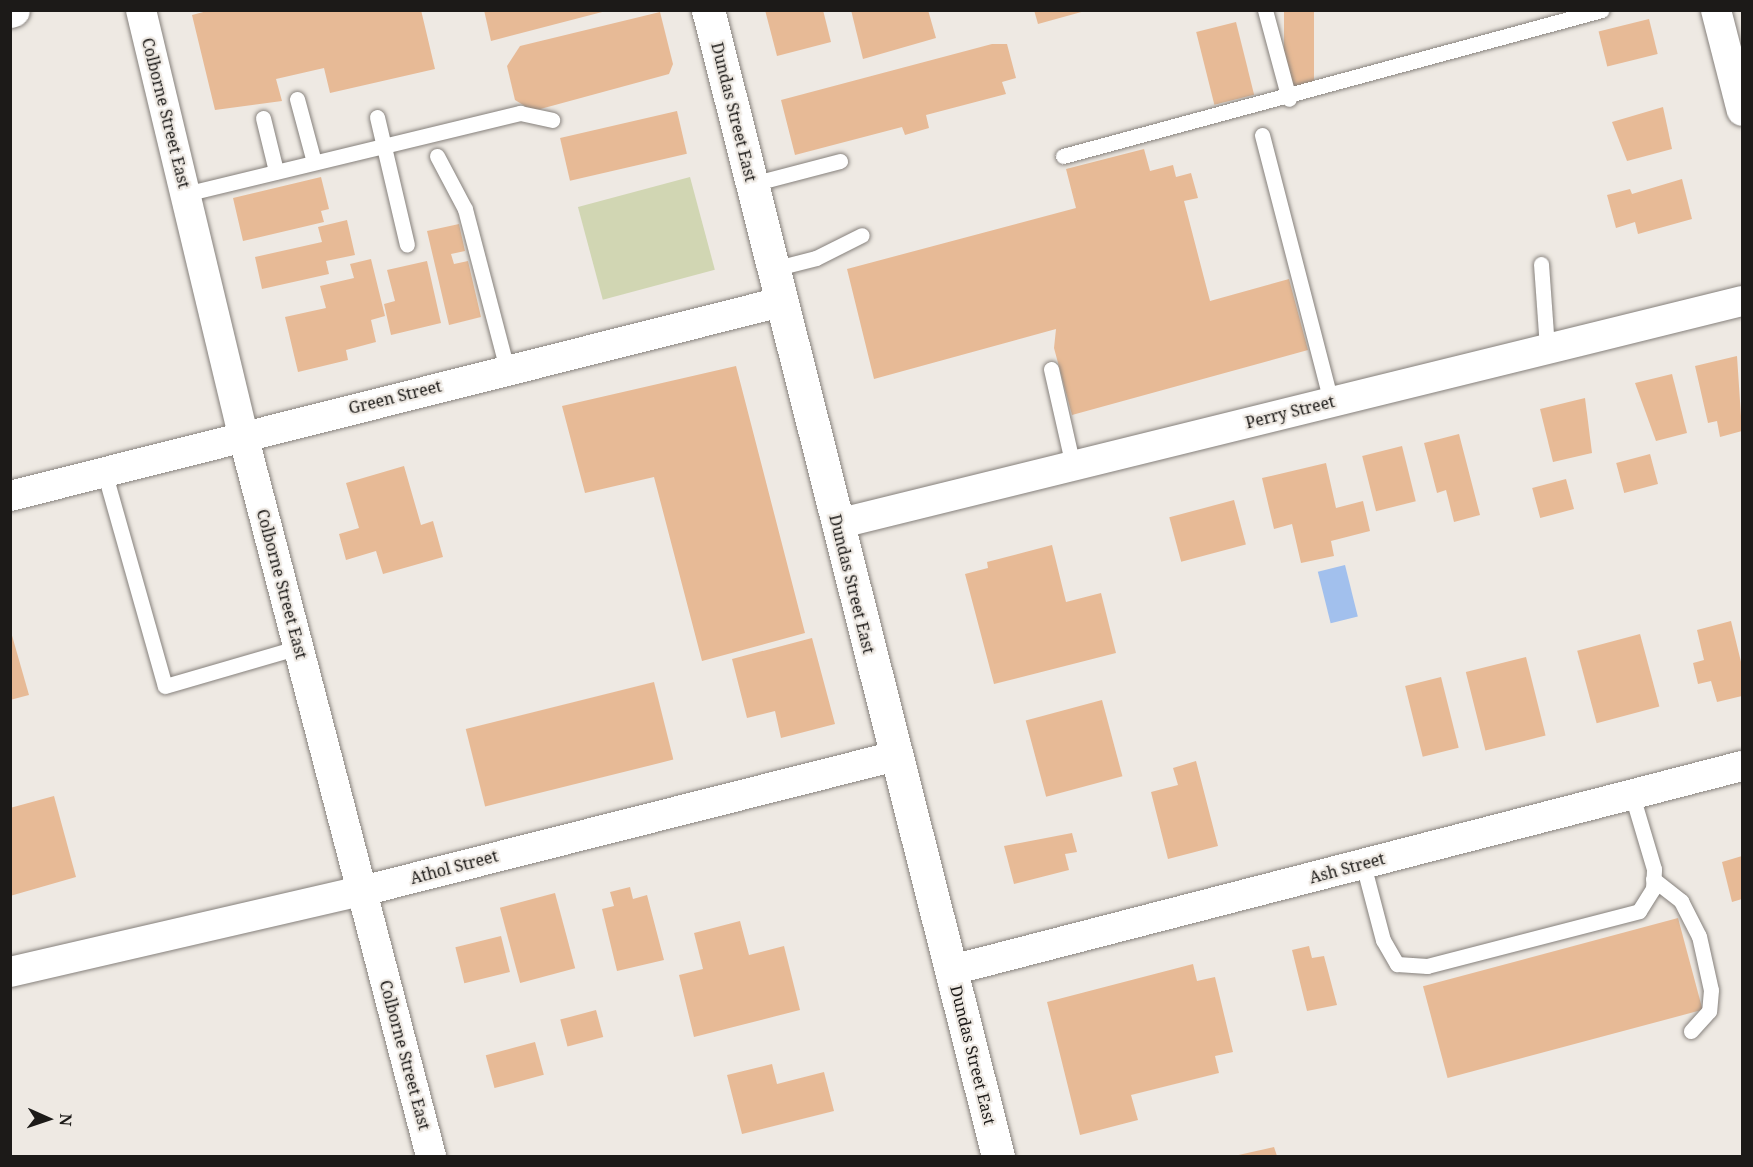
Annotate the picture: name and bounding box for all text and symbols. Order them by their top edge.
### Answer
street label: Colborne Street East [138,36,194,190]
street label: Dundas Street East [707,40,761,184]
street label: Green Street [346,376,444,418]
street label: Perry Street [1243,392,1337,432]
street label: Colborne Street East [253,507,311,661]
street label: Dundas Street East [825,512,879,656]
street label: Athol Street [408,846,500,888]
street label: Ash Street [1307,849,1387,887]
street label: Colborne Street East [376,978,434,1132]
street label: Dundas Street East [946,983,1000,1127]
north arrow [18,1089,78,1149]
text: N [55,1113,77,1127]

